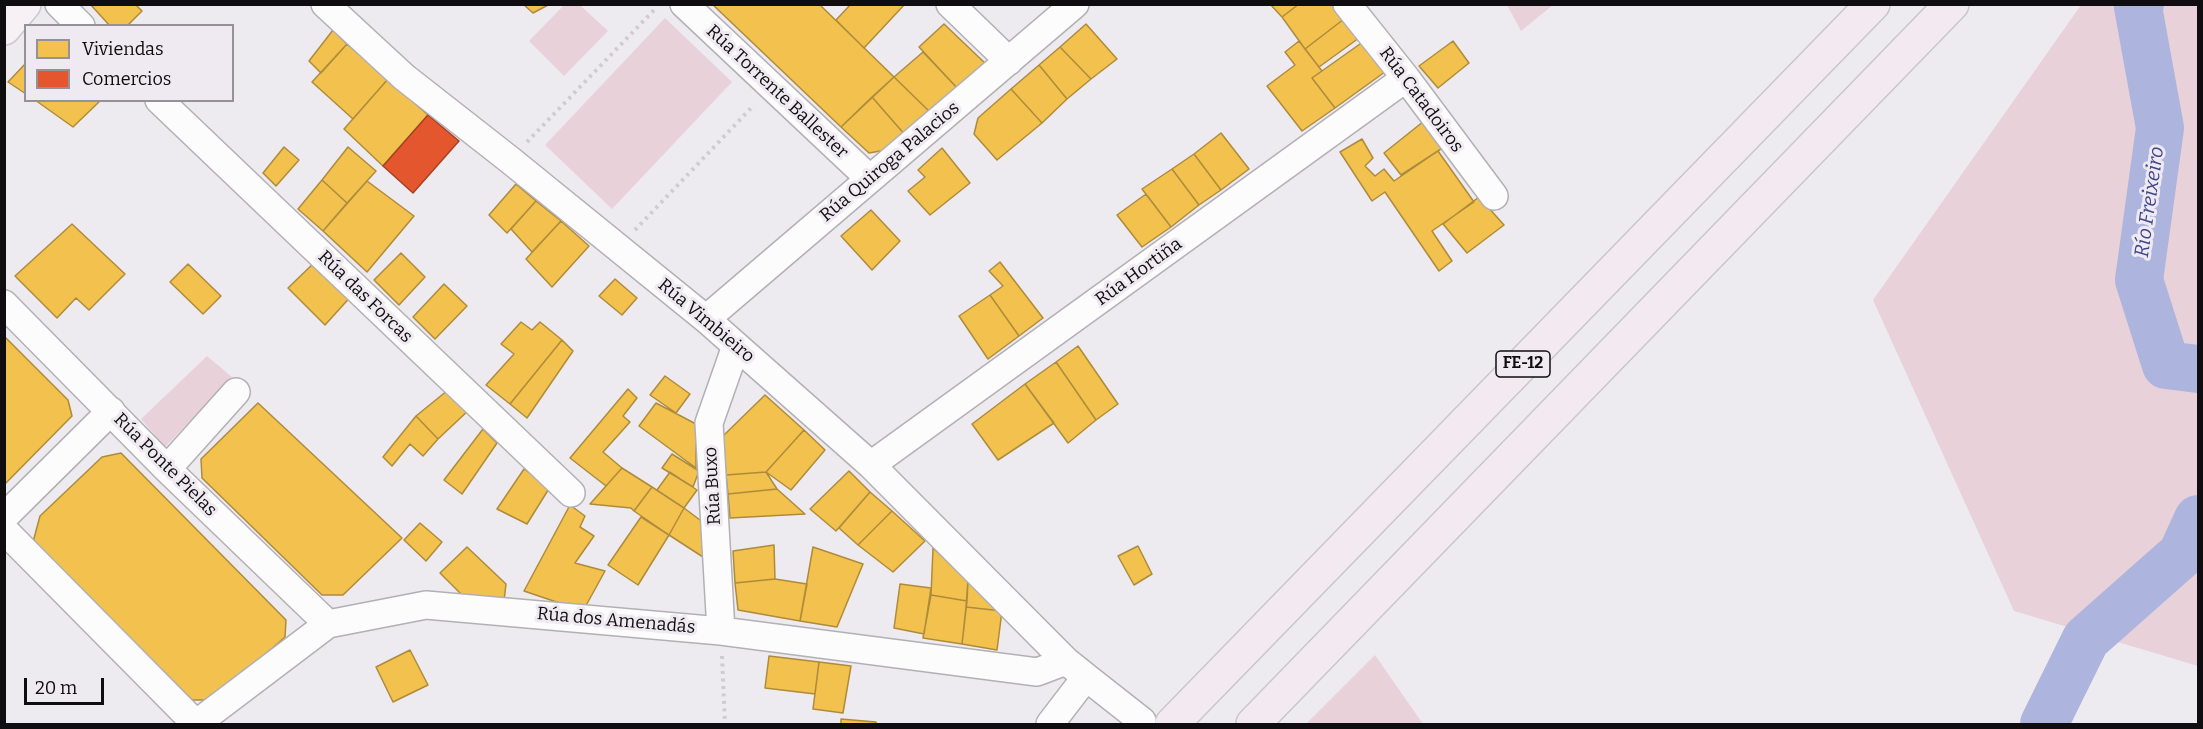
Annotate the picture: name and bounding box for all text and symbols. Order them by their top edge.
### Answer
street label: Rúa Torrente Ballester [702,21,852,163]
legend [24,24,234,102]
text: Viviendas [82,38,164,60]
street label: Rúa Catadoiros [1374,43,1468,157]
text: Comercios [82,68,171,90]
street label: Rúa Quiroga Palacios [816,97,964,227]
water label: Río Freixeiro [2130,145,2170,259]
street label: Rúa Hortiña [1092,233,1186,311]
street label: Rúa das Forcas [313,246,417,348]
street label: Rúa Vimbieiro [653,274,759,368]
road number: FE-12 [1496,351,1550,377]
street label: Rúa Ponte Pielas [109,409,221,521]
street label: Rúa Buxo [700,446,726,526]
street label: Rúa dos Amenadás [536,603,696,639]
scale bar [27,666,106,704]
text: 20 m [35,677,77,699]

